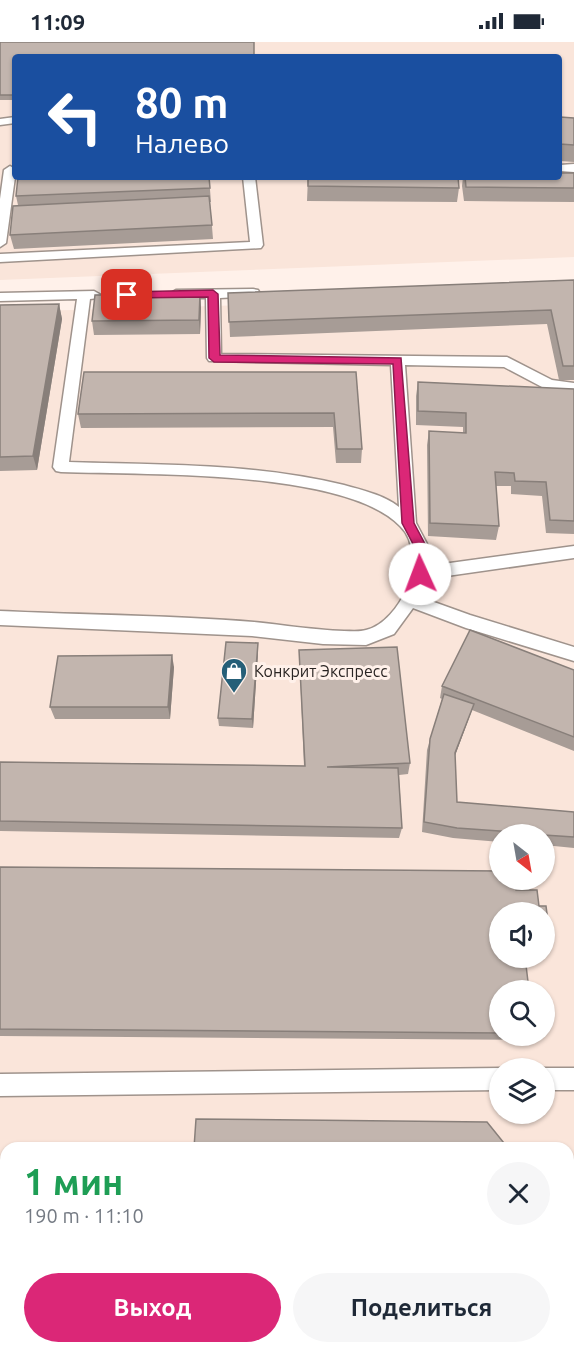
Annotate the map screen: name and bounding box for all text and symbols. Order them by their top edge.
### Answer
text: 11:09 [30,9,85,34]
icon: left [36,78,114,156]
text: 80 m [135,79,229,126]
text: Налево [135,128,229,158]
pin [101,269,152,320]
icon: arrive [110,278,143,311]
position arrow [388,542,452,606]
shop icon: Конкрит Экспресс [219,656,249,694]
place label: Конкрит Экспресс [254,662,388,680]
north arrow [489,824,555,890]
map controls [489,824,555,1124]
button: sound [489,902,555,968]
button: search [489,980,555,1046]
button: layers [489,1058,555,1124]
text: 1 мин [24,1161,123,1202]
button: close [487,1162,550,1225]
text: 190 m · 11:10 [24,1204,144,1227]
button: Выход [24,1273,281,1342]
button: Поделиться [293,1273,550,1342]

